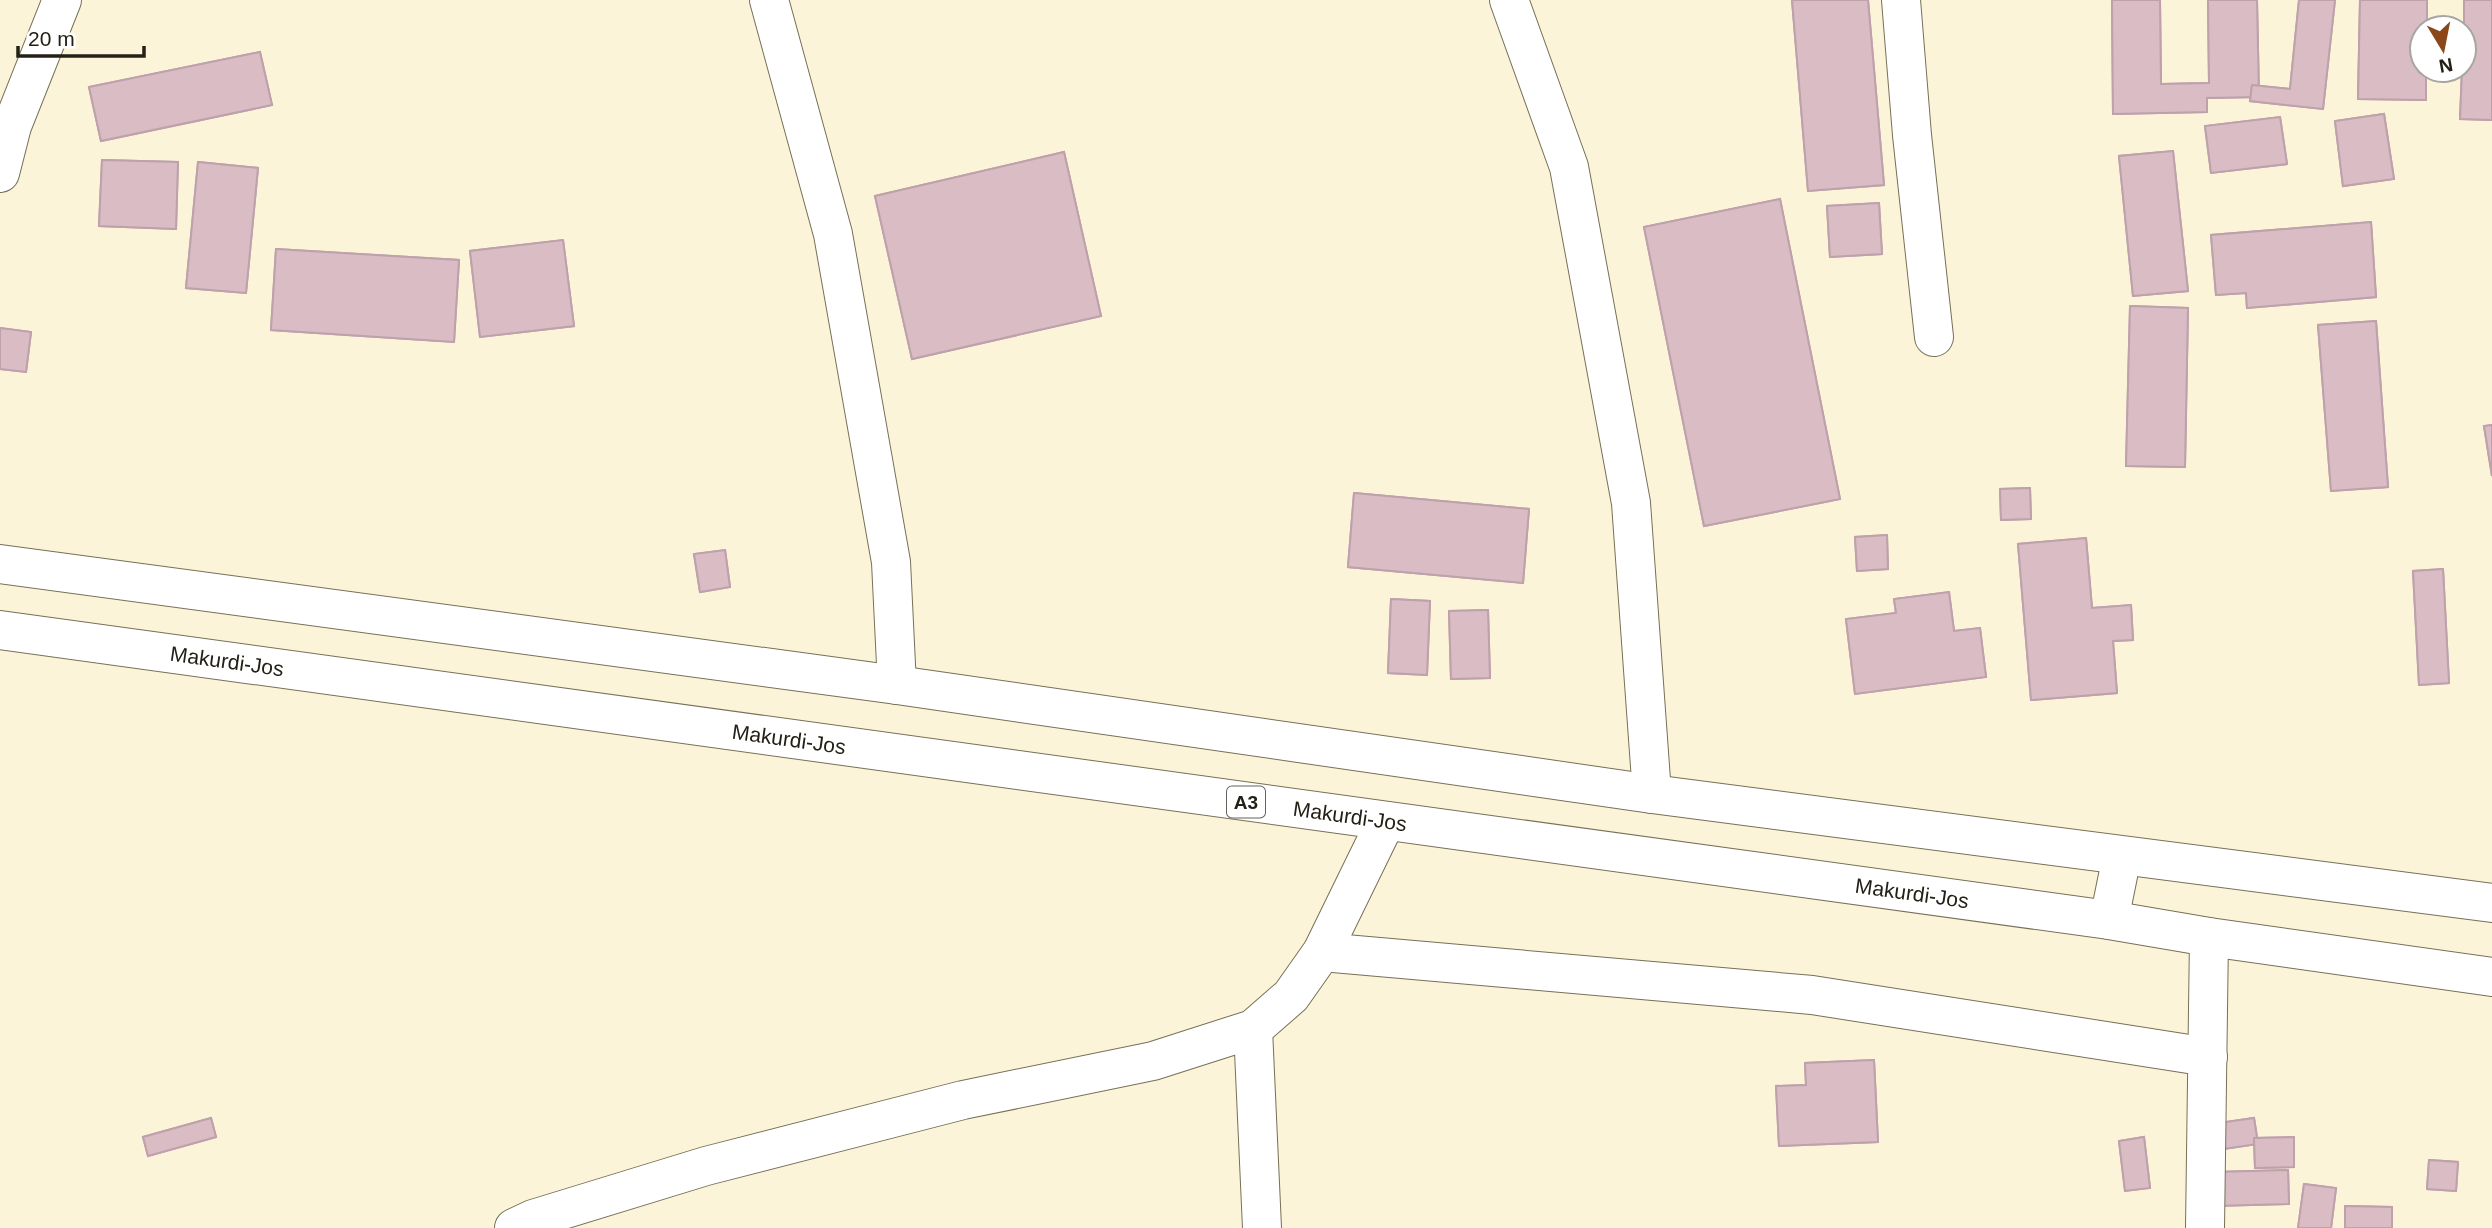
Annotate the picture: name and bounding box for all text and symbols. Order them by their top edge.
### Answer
scale bar [18,14,144,58]
north arrow [2408,14,2478,84]
text: 20 m [28,27,75,50]
text: N [2437,54,2454,77]
street label: Makurdi-Jos [169,642,285,680]
street label: Makurdi-Jos [731,720,847,758]
road number: A3 [1227,786,1265,818]
street label: Makurdi-Jos [1292,797,1408,835]
street label: Makurdi-Jos [1854,874,1970,912]

